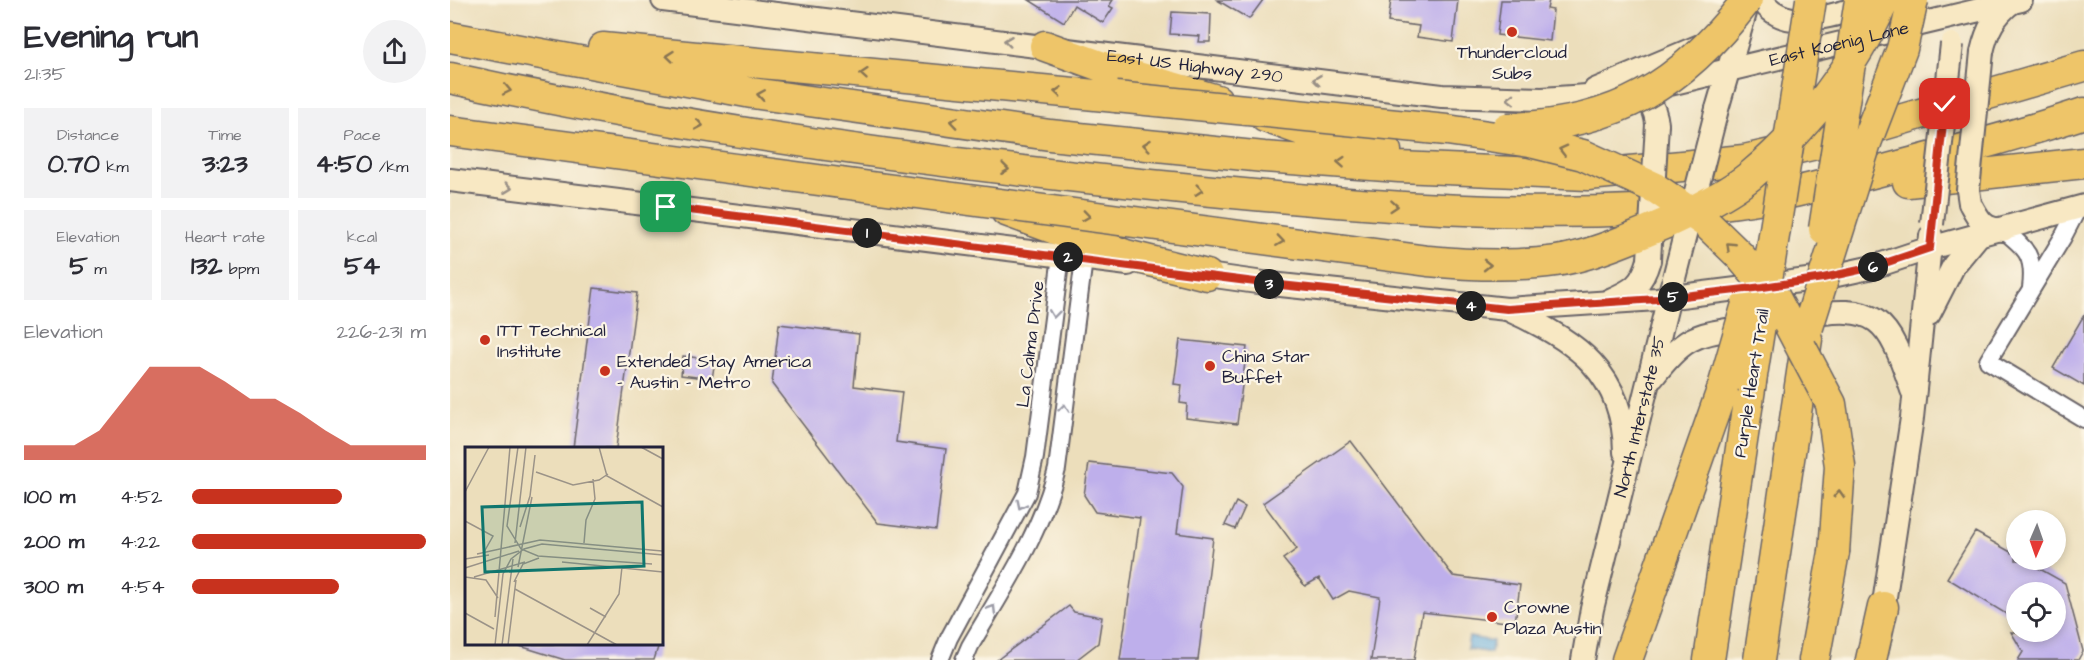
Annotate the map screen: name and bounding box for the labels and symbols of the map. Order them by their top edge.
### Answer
street label: East Koenig Lane [1767,15,1912,73]
marker: Thundercloud Subs [1505,25,1519,39]
one-way arrow [1004,36,1013,48]
place label: Thundercloud Subs [1457,40,1567,86]
street label: East US Highway 290 [1106,43,1284,89]
one-way arrow [665,50,674,63]
one-way arrow [859,68,868,81]
one-way arrow [1313,75,1322,87]
pin [1919,78,1970,129]
one-way arrow [502,83,512,96]
one-way arrow [1053,86,1063,99]
one-way arrow [756,89,765,101]
one-way arrow [1507,93,1516,105]
one-way arrow [949,116,958,128]
one-way arrow [695,118,704,130]
one-way arrow [1143,139,1152,152]
one-way arrow [1558,145,1568,158]
one-way arrow [1337,156,1346,169]
one-way arrow [1001,162,1010,175]
one-way arrow [503,181,513,193]
pin [640,181,691,232]
one-way arrow [1195,183,1204,196]
one-way arrow [1389,199,1398,212]
one-way arrow [1082,209,1091,221]
pin: 1 [852,218,882,248]
one-way arrow [1275,235,1284,247]
pin: 2 [1053,242,1083,272]
one-way arrow [1726,242,1736,253]
pin: 6 [1858,252,1888,282]
one-way arrow [1482,259,1491,271]
pin: 3 [1254,269,1284,299]
street label: La Calma Drive [1010,279,1051,409]
pin: 5 [1658,282,1688,312]
pin: 4 [1456,291,1486,321]
street label: Purple Heart Trail [1727,307,1776,459]
one-way arrow [1048,309,1060,318]
place label: ITT Technical Institute [497,318,606,364]
marker: ITT Technical Institute [478,333,492,347]
street label: North Interstate 35 [1608,333,1672,500]
place label: China Star Buffet [1222,344,1310,390]
place label: Extended Stay America - Austin - Metro [617,349,811,395]
marker: China Star Buffet [1203,359,1217,373]
marker: Extended Stay America - Austin - Metro [598,364,612,378]
one-way arrow [1057,404,1070,413]
inset map [465,447,663,645]
one-way arrow [1833,489,1846,498]
one-way arrow [1017,499,1029,510]
north arrow [2006,510,2066,570]
place label: Crowne Plaza Austin [1504,595,1601,641]
one-way arrow [985,605,996,615]
marker: Crowne Plaza Austin [1485,610,1499,624]

